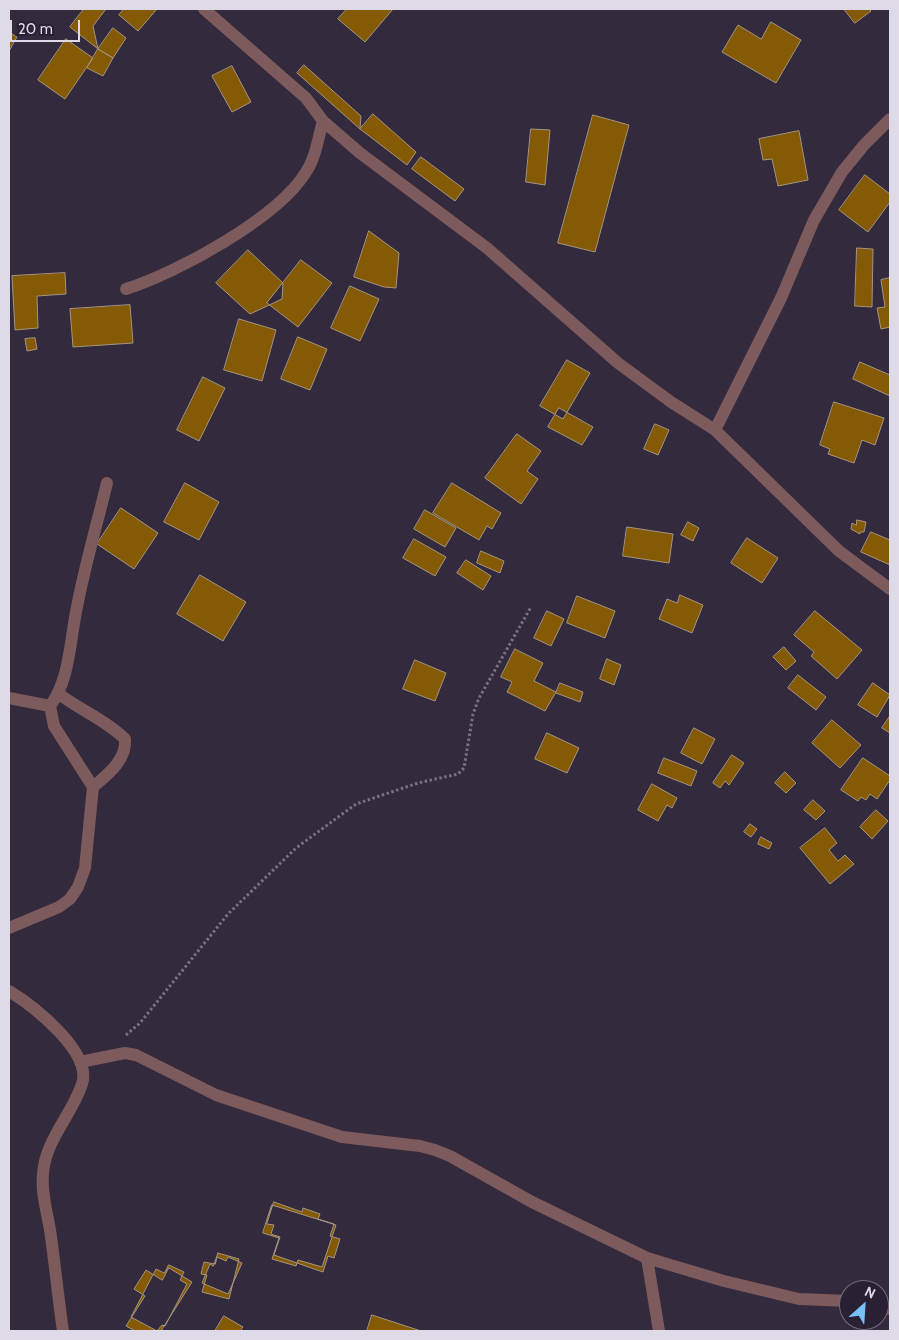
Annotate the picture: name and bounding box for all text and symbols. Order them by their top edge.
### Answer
scale bar [12,10,82,42]
text: 20 m [18,20,53,38]
north arrow [839,1280,889,1330]
text: N [862,1282,879,1303]

